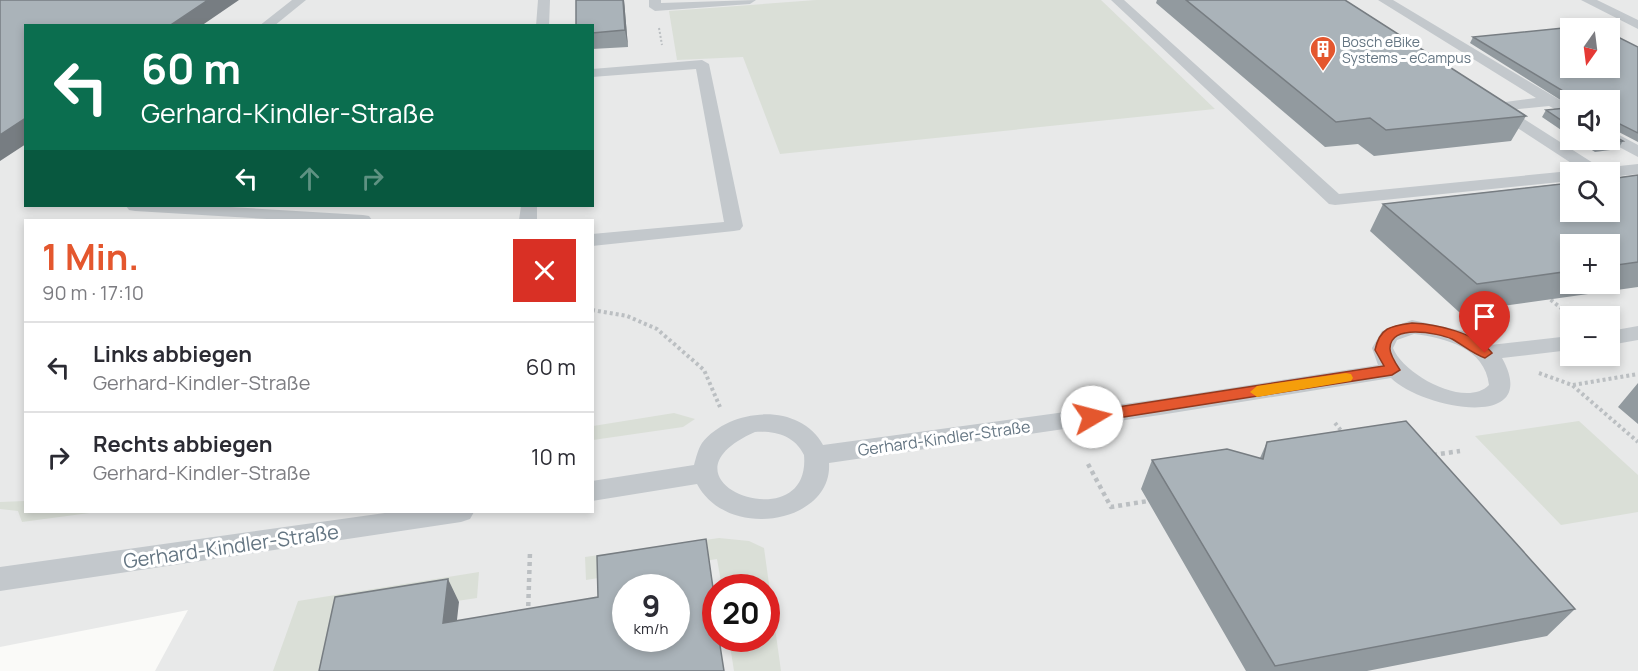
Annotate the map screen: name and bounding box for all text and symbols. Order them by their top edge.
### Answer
north arrow [1560,18,1620,78]
map controls [1560,18,1620,366]
place label: Bosch eBike Systems - eCampus [1342,32,1471,67]
building icon: Bosch eBike Systems - eCampus [1308,34,1338,72]
text: 60 m [141,39,241,97]
icon: left [42,48,120,126]
button: sound [1560,90,1620,150]
text: Gerhard-Kindler-Straße [141,94,434,131]
icon: left [230,162,263,195]
icon: ahead [293,162,326,195]
icon: right [356,162,389,195]
button: search [1560,162,1620,222]
text: 1 Min. [42,232,139,281]
button: + [1560,234,1620,294]
button: close [513,239,576,302]
text: 90 m · 17:10 [42,279,144,306]
pin [1459,291,1510,353]
icon: arrive [1468,300,1501,333]
button: − [1560,306,1620,366]
text: Links abbiegen [93,339,252,369]
icon: left [42,351,75,384]
text: 60 m [526,352,576,382]
text: Gerhard-Kindler-Straße [93,369,310,396]
position arrow [1060,385,1124,449]
street label: Gerhard-Kindler-Straße [856,415,1032,461]
text: Rechts abbiegen [93,429,272,459]
icon: right [42,441,75,474]
text: 10 m [531,442,576,472]
text: Gerhard-Kindler-Straße [93,459,310,486]
street label: Gerhard-Kindler-Straße [122,518,340,574]
speed limit sign: 20 [702,574,780,652]
text: 9 [642,585,660,626]
text: km/h [634,618,668,639]

